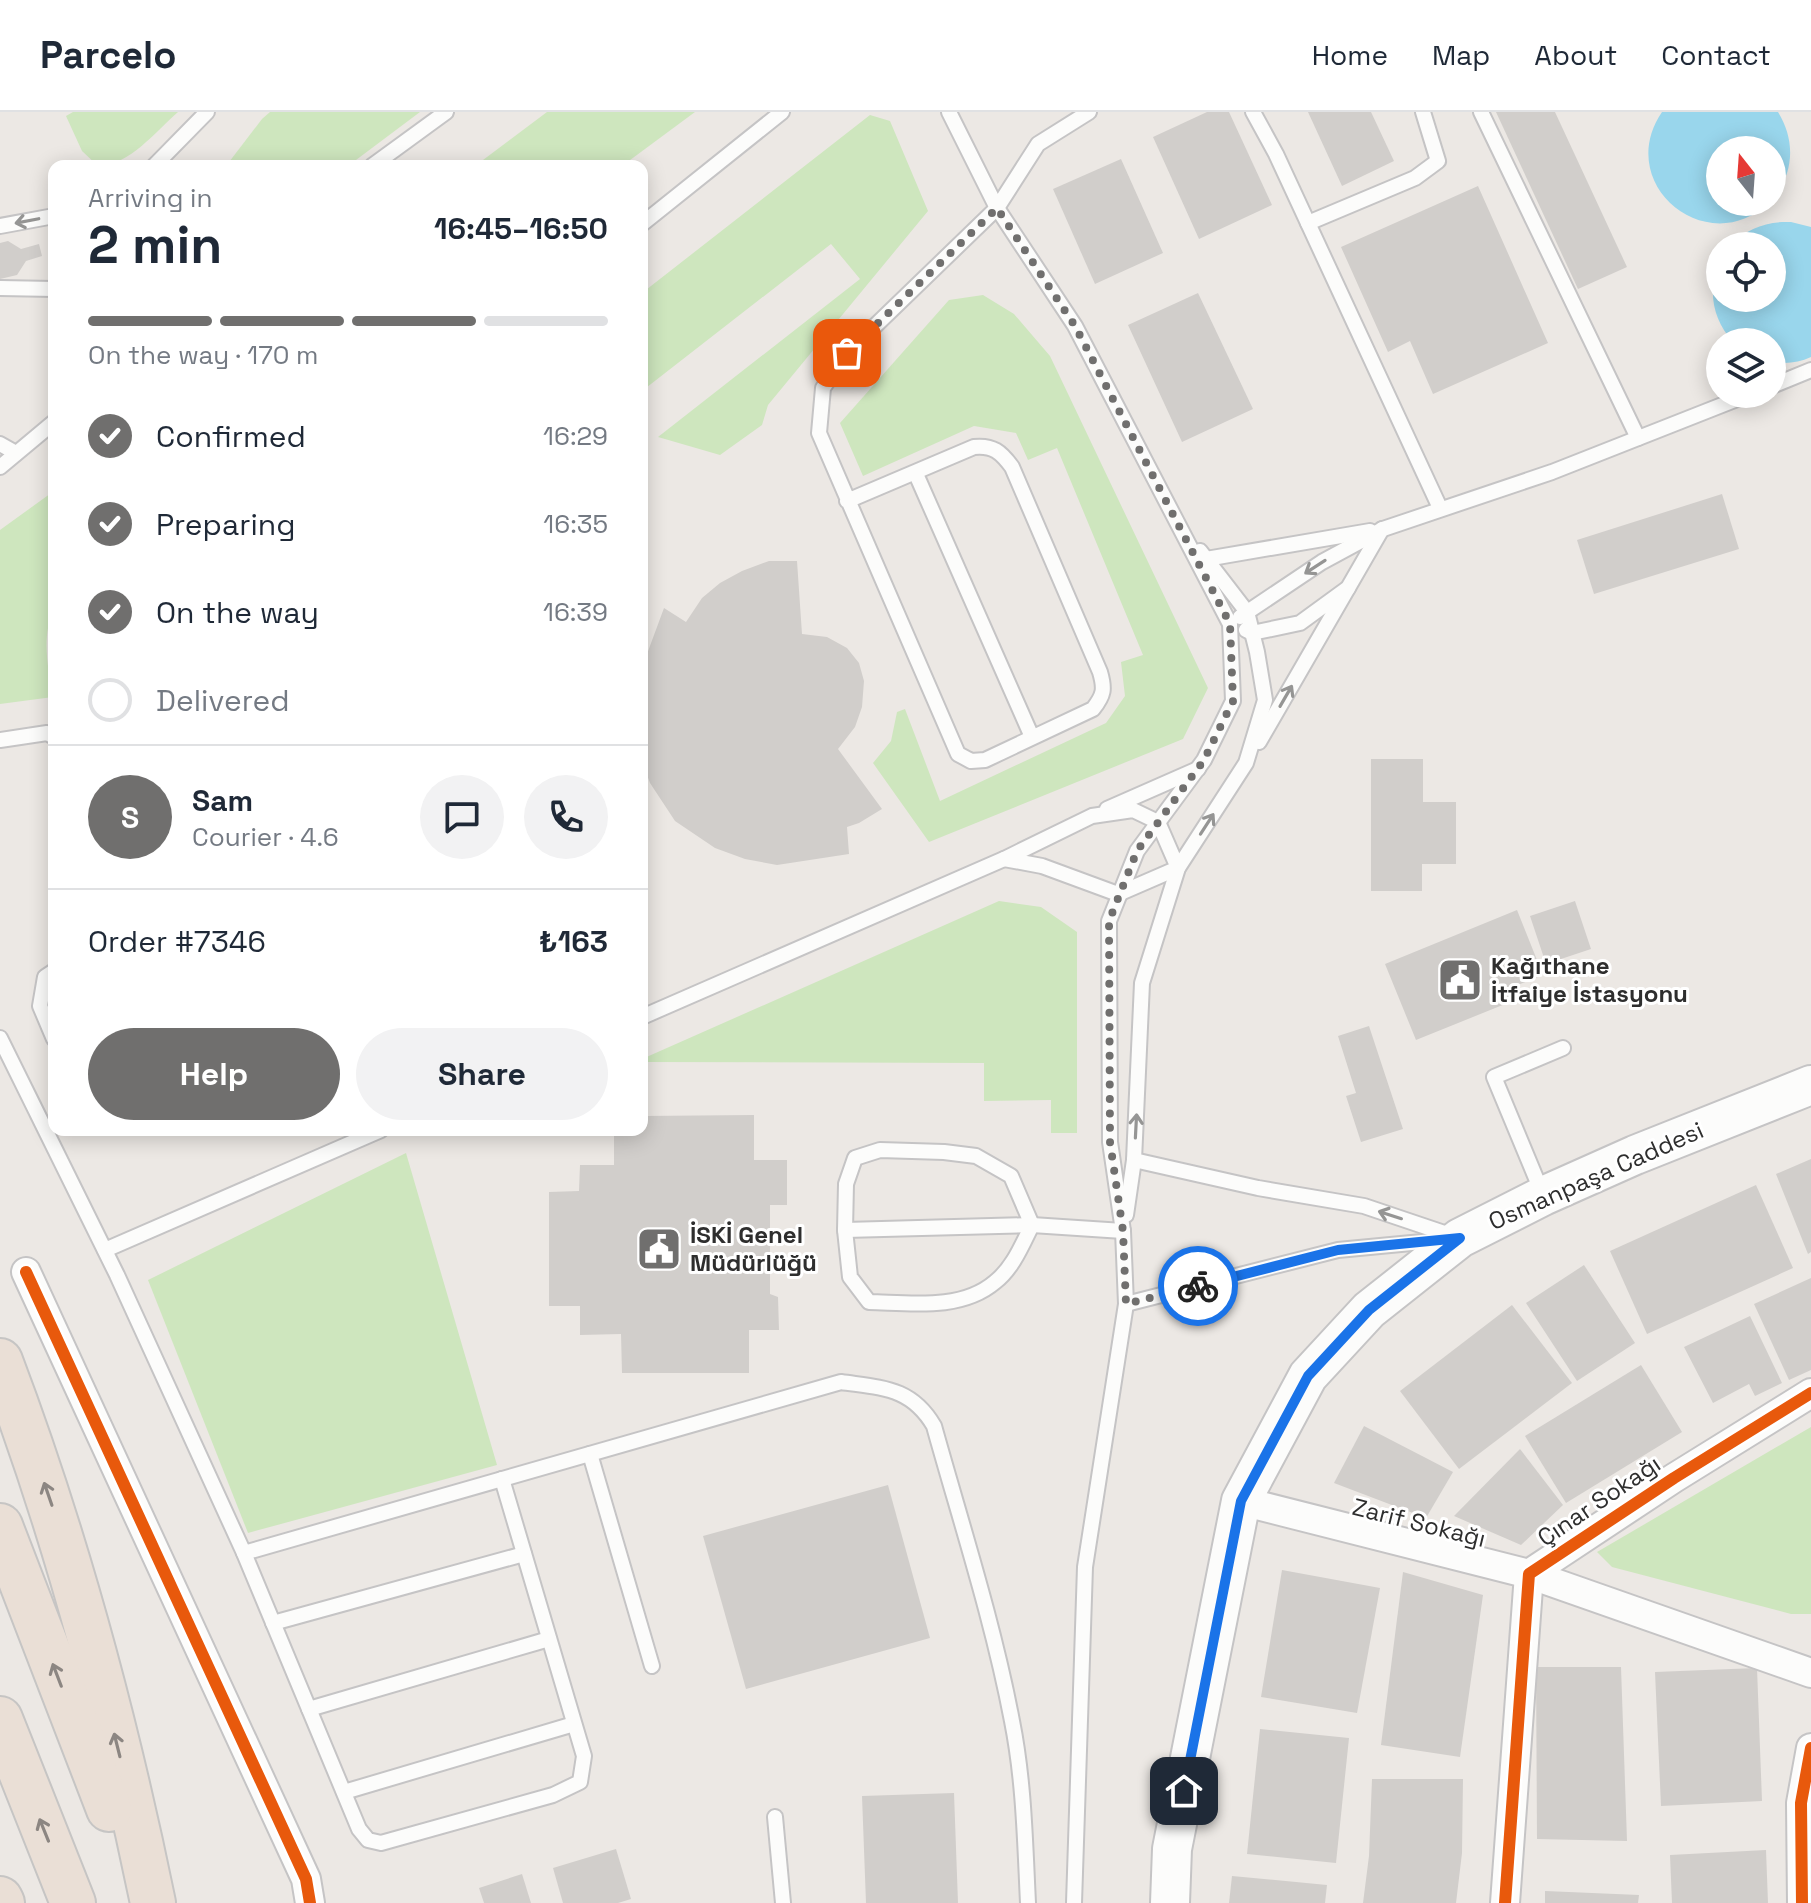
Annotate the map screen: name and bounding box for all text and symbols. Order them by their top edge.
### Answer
text: Parcelo [40,31,176,79]
text: Home [1312,37,1388,73]
text: Map [1432,37,1490,73]
text: About [1534,37,1617,73]
text: Contact [1661,37,1771,73]
north arrow [1706,136,1786,216]
map controls [1706,136,1786,408]
text: Arriving in [88,181,212,215]
text: 16:45–16:50 [434,209,608,248]
text: 2 min [88,212,222,278]
one-way arrow [15,214,40,229]
button: locate [1706,232,1786,312]
pin [813,319,881,387]
button: layers [1706,328,1786,408]
icon: bag [825,331,869,375]
text: On the way · 170 m [88,338,318,372]
icon: check [88,414,132,458]
text: Confirmed [156,417,306,456]
text: 16:29 [543,419,608,453]
icon: check [88,502,132,546]
text: Preparing [156,505,295,544]
text: 16:35 [543,507,608,541]
one-way arrow [1304,559,1326,575]
icon: check [88,590,132,634]
text: On the way [156,593,319,632]
text: 16:39 [543,595,608,629]
text: Delivered [156,681,290,720]
one-way arrow [1279,684,1294,708]
button: chat [420,775,504,859]
button: phone [524,775,608,859]
text: Sam [192,781,253,820]
text: S [121,798,139,837]
one-way arrow [1199,813,1215,836]
text: Courier · 4.6 [192,820,339,854]
text: Order #7346 [88,922,266,961]
text: ₺163 [539,922,608,961]
place label: Kağıthane İtfaiye İstasyonu [1491,950,1688,1009]
public building icon: Kağıthane İtfaiye İstasyonu [1436,956,1484,1004]
button: Help [88,1028,340,1120]
button: Share [356,1028,608,1120]
one-way arrow [1129,1113,1144,1140]
street label: Osmanpaşa Caddesi [1483,1114,1708,1237]
one-way arrow [1378,1206,1403,1221]
place label: İSKİ Genel Müdürlüğü [690,1219,817,1278]
public building icon: İSKİ Genel Müdürlüğü [635,1225,683,1273]
courier [1158,1246,1238,1326]
icon: bike [1176,1264,1220,1308]
street label: Çınar Sokağı [1531,1448,1666,1553]
one-way arrow [40,1482,55,1507]
street label: Zarif Sokağı [1349,1491,1489,1554]
one-way arrow [49,1663,64,1687]
one-way arrow [109,1733,124,1758]
pin [1150,1757,1218,1825]
icon: home [1162,1769,1206,1813]
one-way arrow [36,1818,51,1843]

